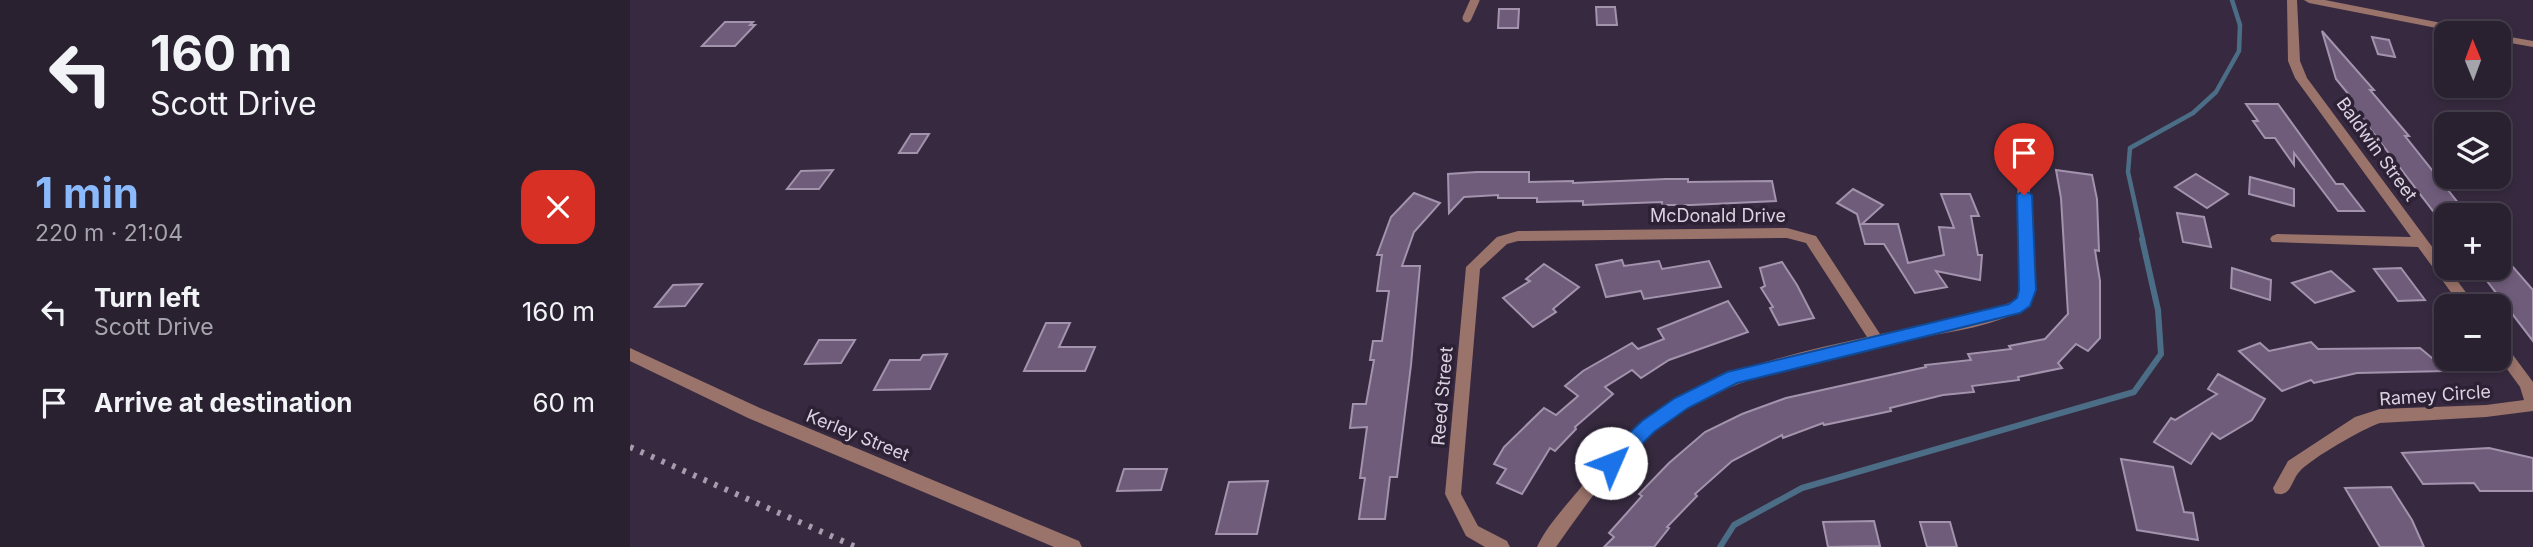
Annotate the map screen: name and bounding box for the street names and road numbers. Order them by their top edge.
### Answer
street label: Baldwin Street [2332,93,2422,205]
street label: McDonald Drive [1650,205,1786,226]
street label: Reed Street [1427,346,1457,446]
street label: Ramey Circle [2378,381,2492,409]
street label: Kerley Street [803,405,913,465]

